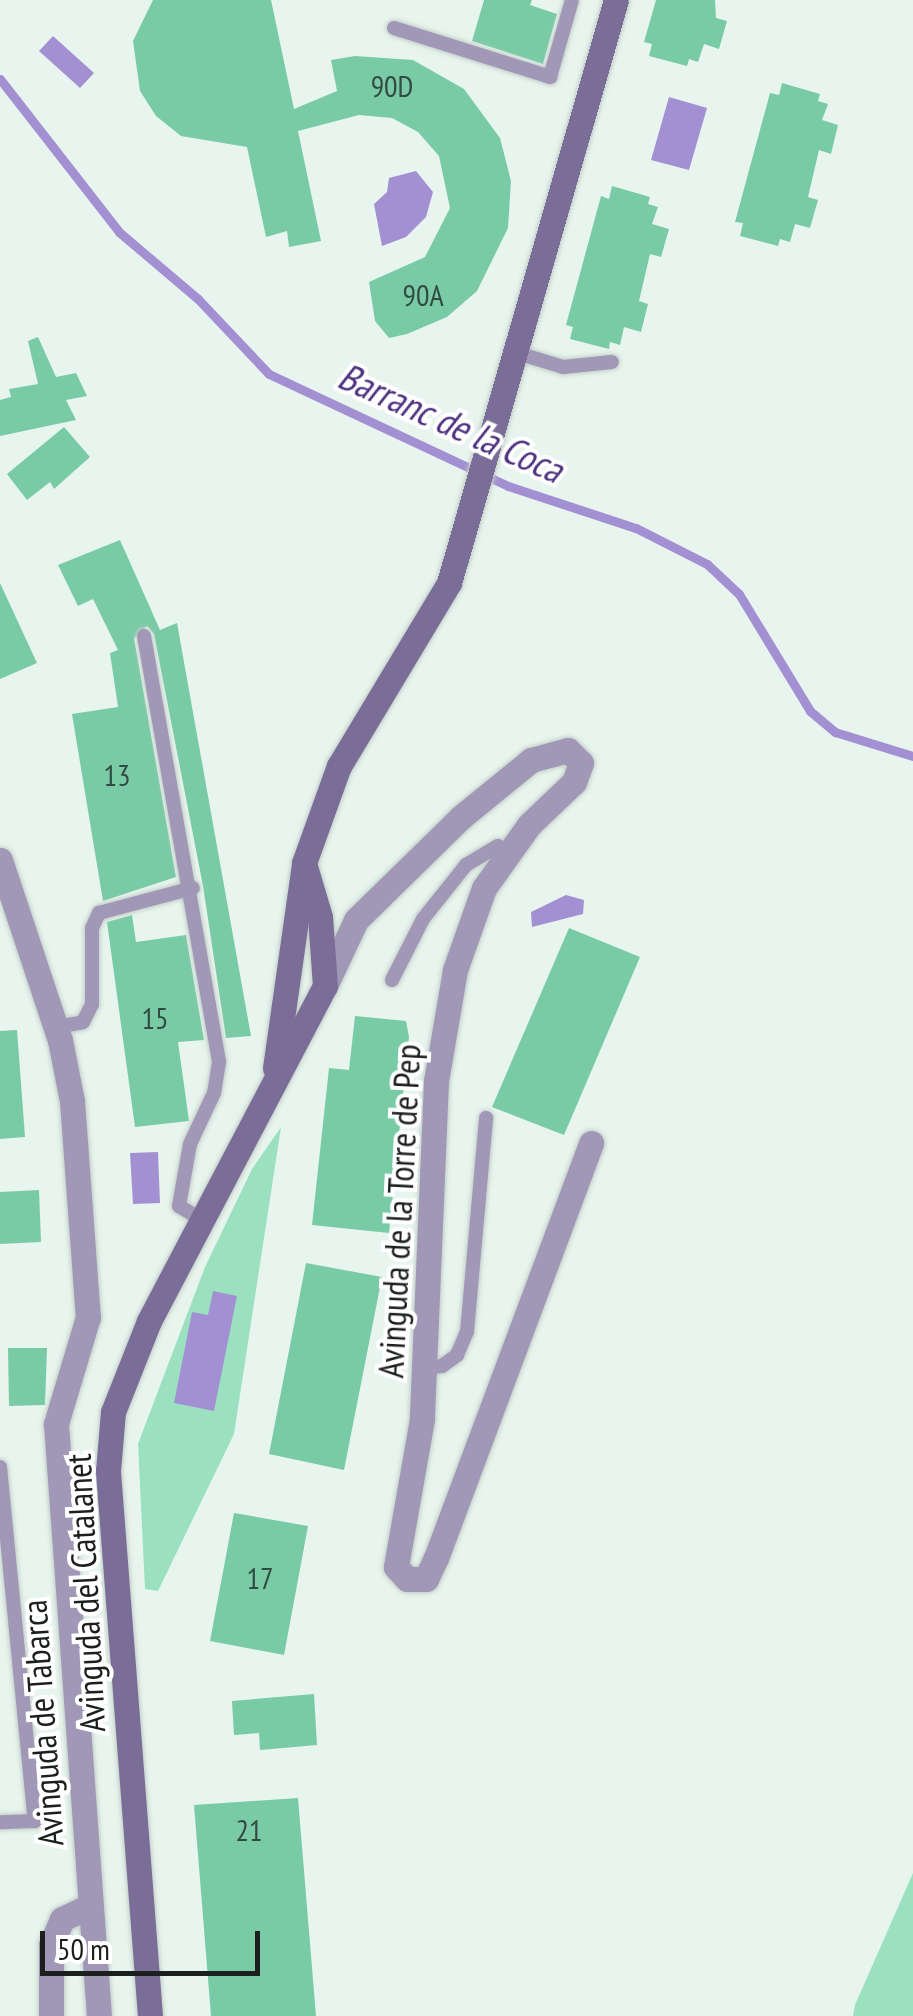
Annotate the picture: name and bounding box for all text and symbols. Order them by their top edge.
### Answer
house number: 90D [371,68,413,104]
house number: 90A [402,277,444,313]
water label: Barranc de la Coca [332,352,570,492]
house number: 13 [104,757,130,793]
house number: 15 [142,1000,168,1036]
street label: Avinguda de la Torre de Pep [369,1043,429,1379]
street label: Avinguda del Catalanet [57,1453,113,1733]
house number: 17 [247,1560,273,1596]
street label: Avinguda de Tabarca [12,1598,72,1848]
house number: 21 [236,1812,262,1848]
scale bar [45,1911,265,1973]
text: 50 m [57,1929,110,1968]

